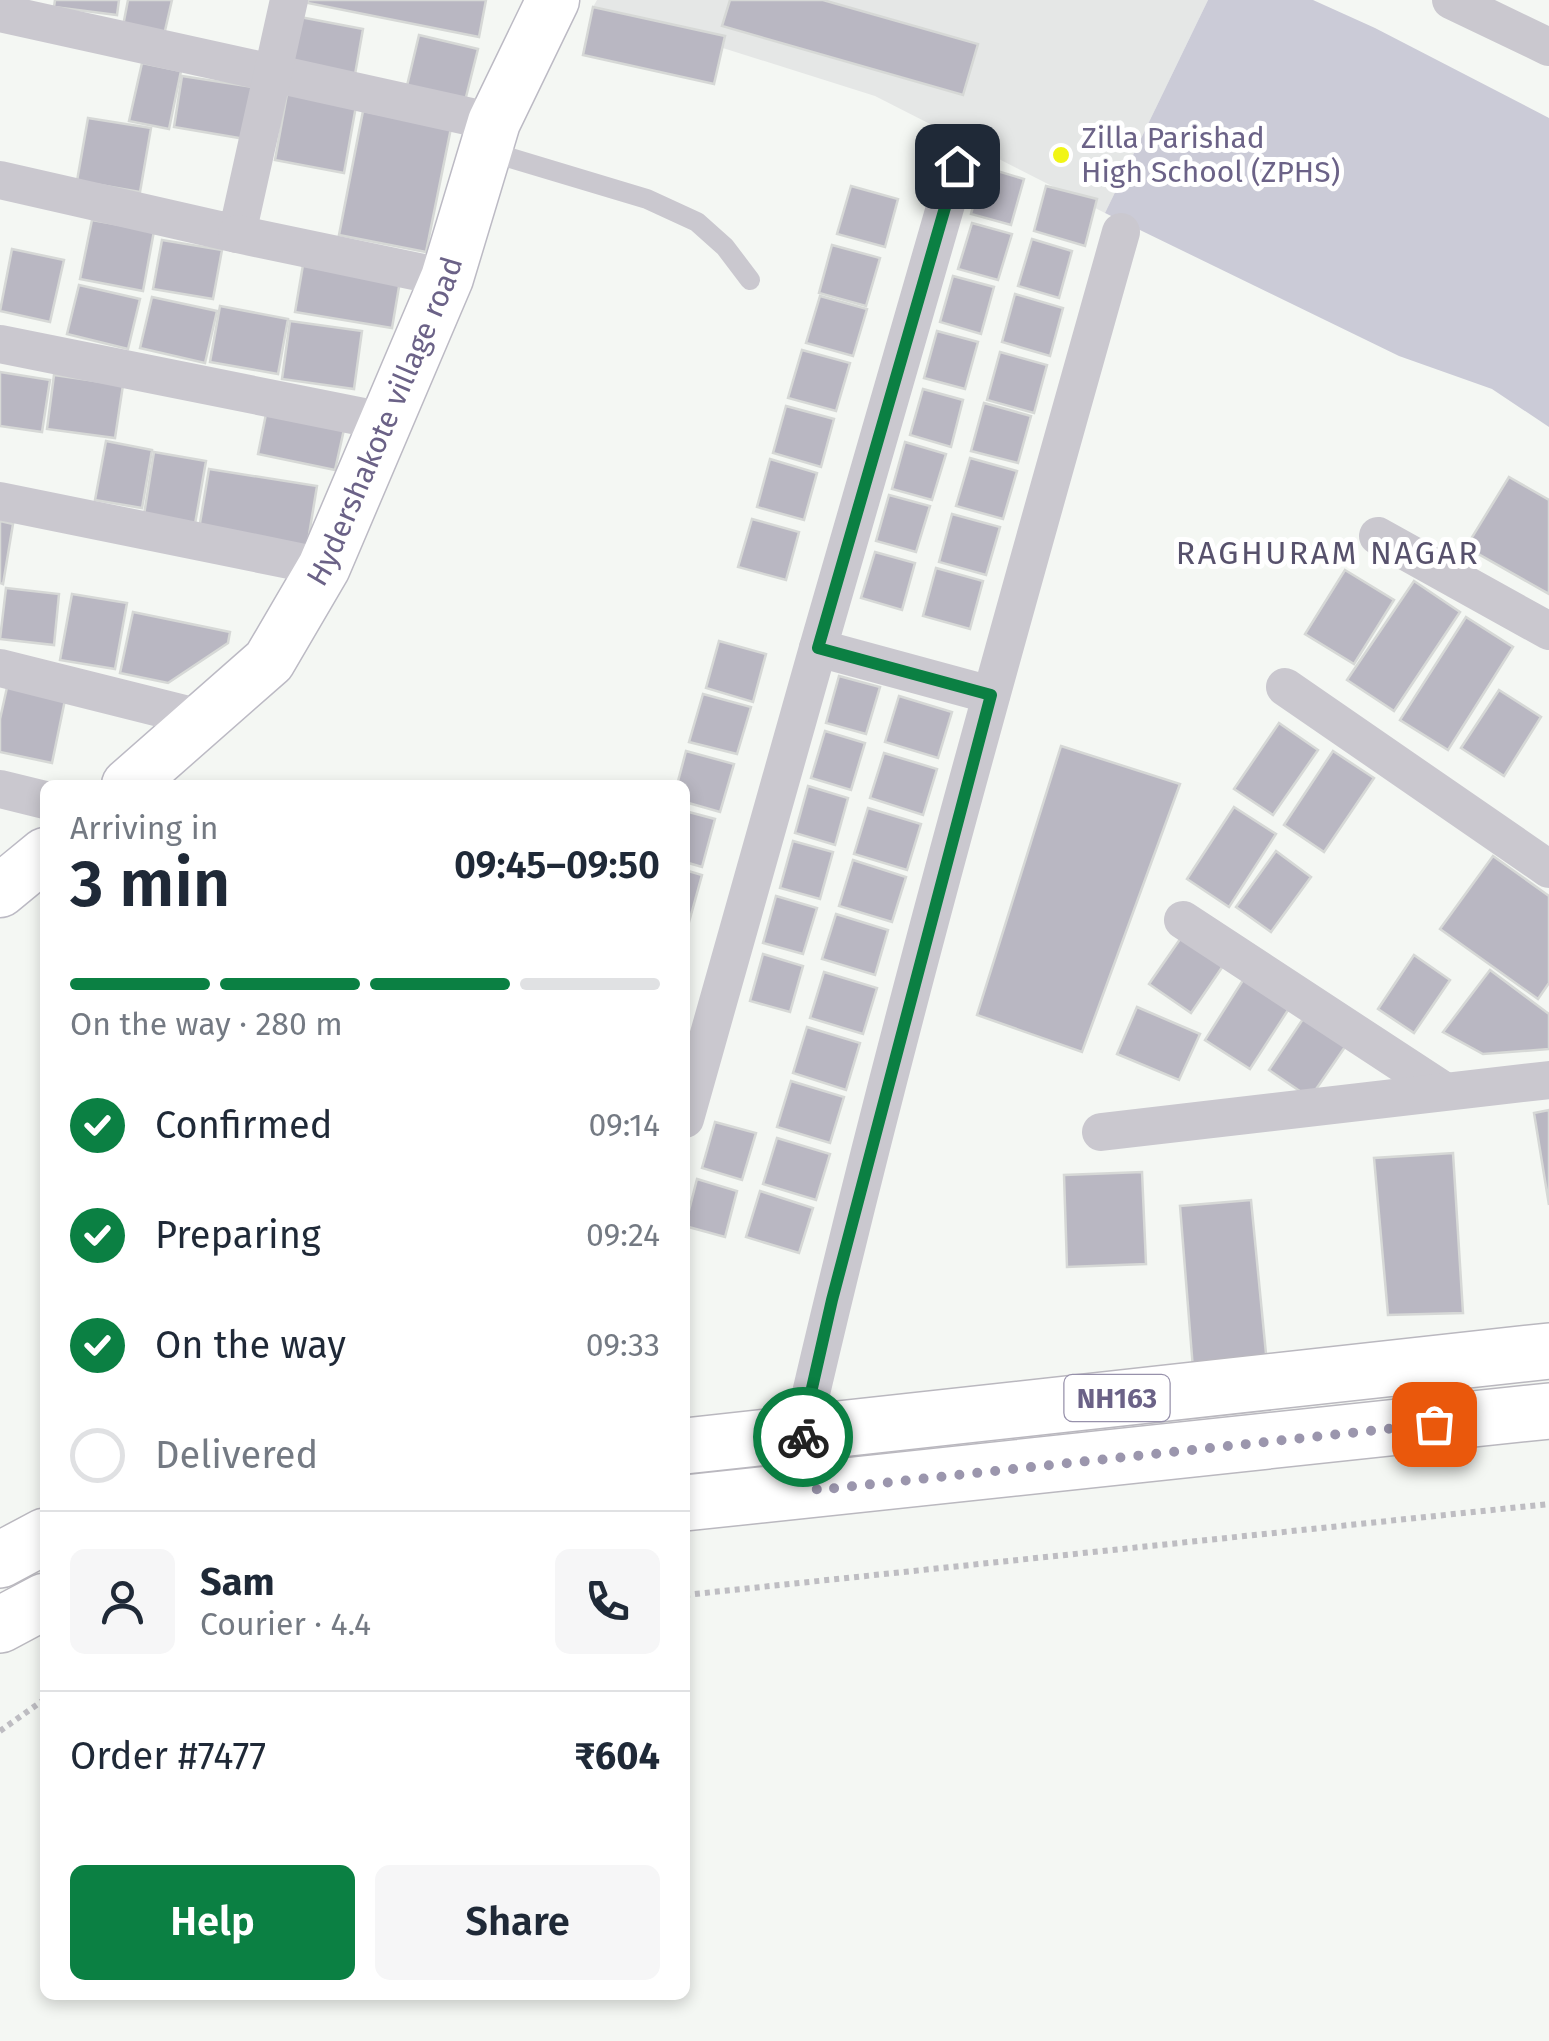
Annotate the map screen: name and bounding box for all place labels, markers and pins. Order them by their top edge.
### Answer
place label: Zilla Parishad High School (ZPHS) [1081,120,1340,190]
pin [915,124,1000,209]
marker: Zilla Parishad High School (ZPHS) [1050,144,1072,166]
pin [1392,1382,1477,1467]

